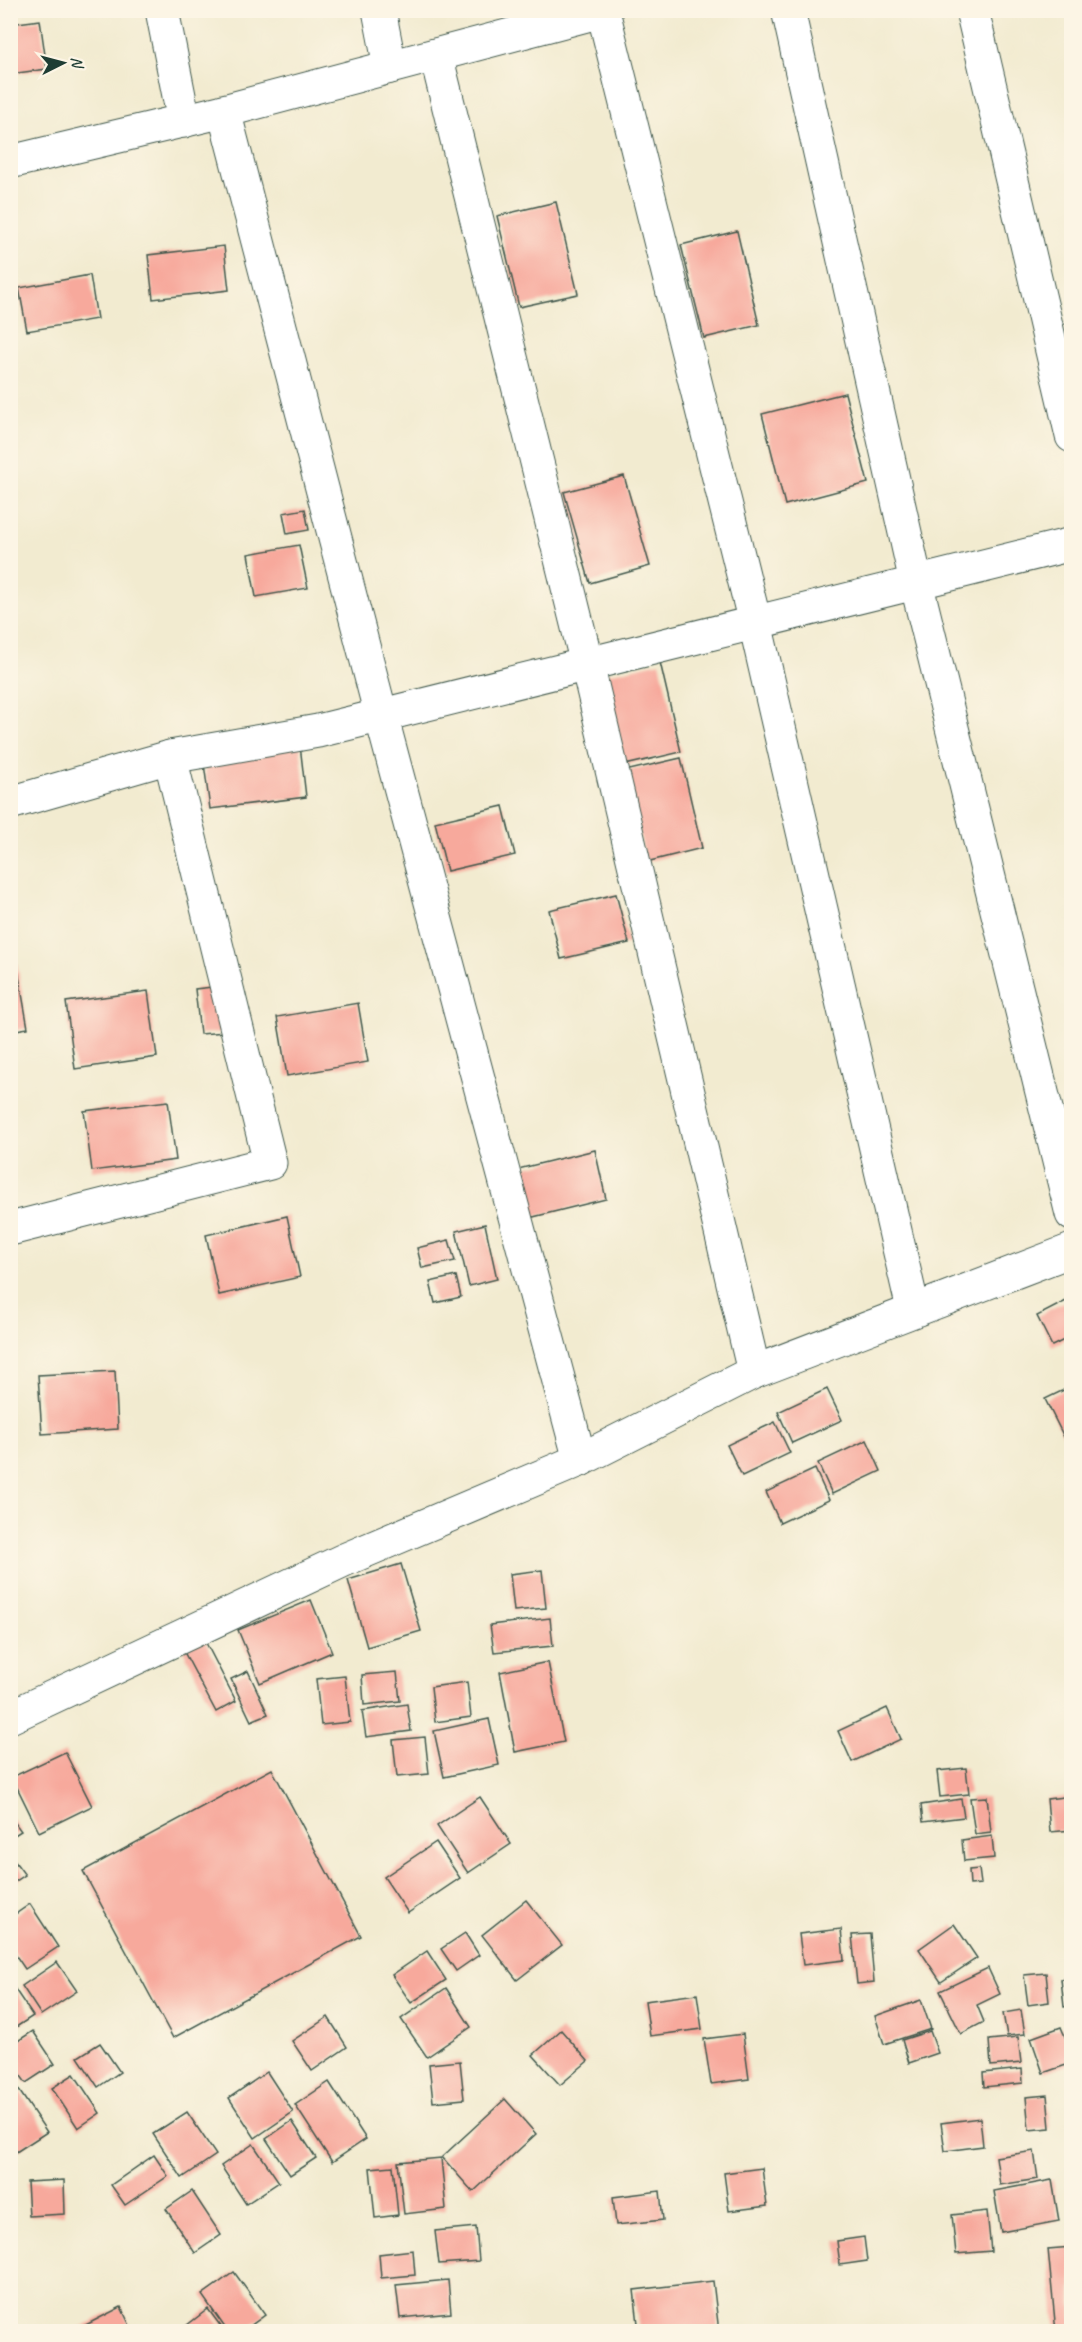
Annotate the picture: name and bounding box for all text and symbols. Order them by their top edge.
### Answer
north arrow [33,33,93,93]
text: N [66,56,88,71]

